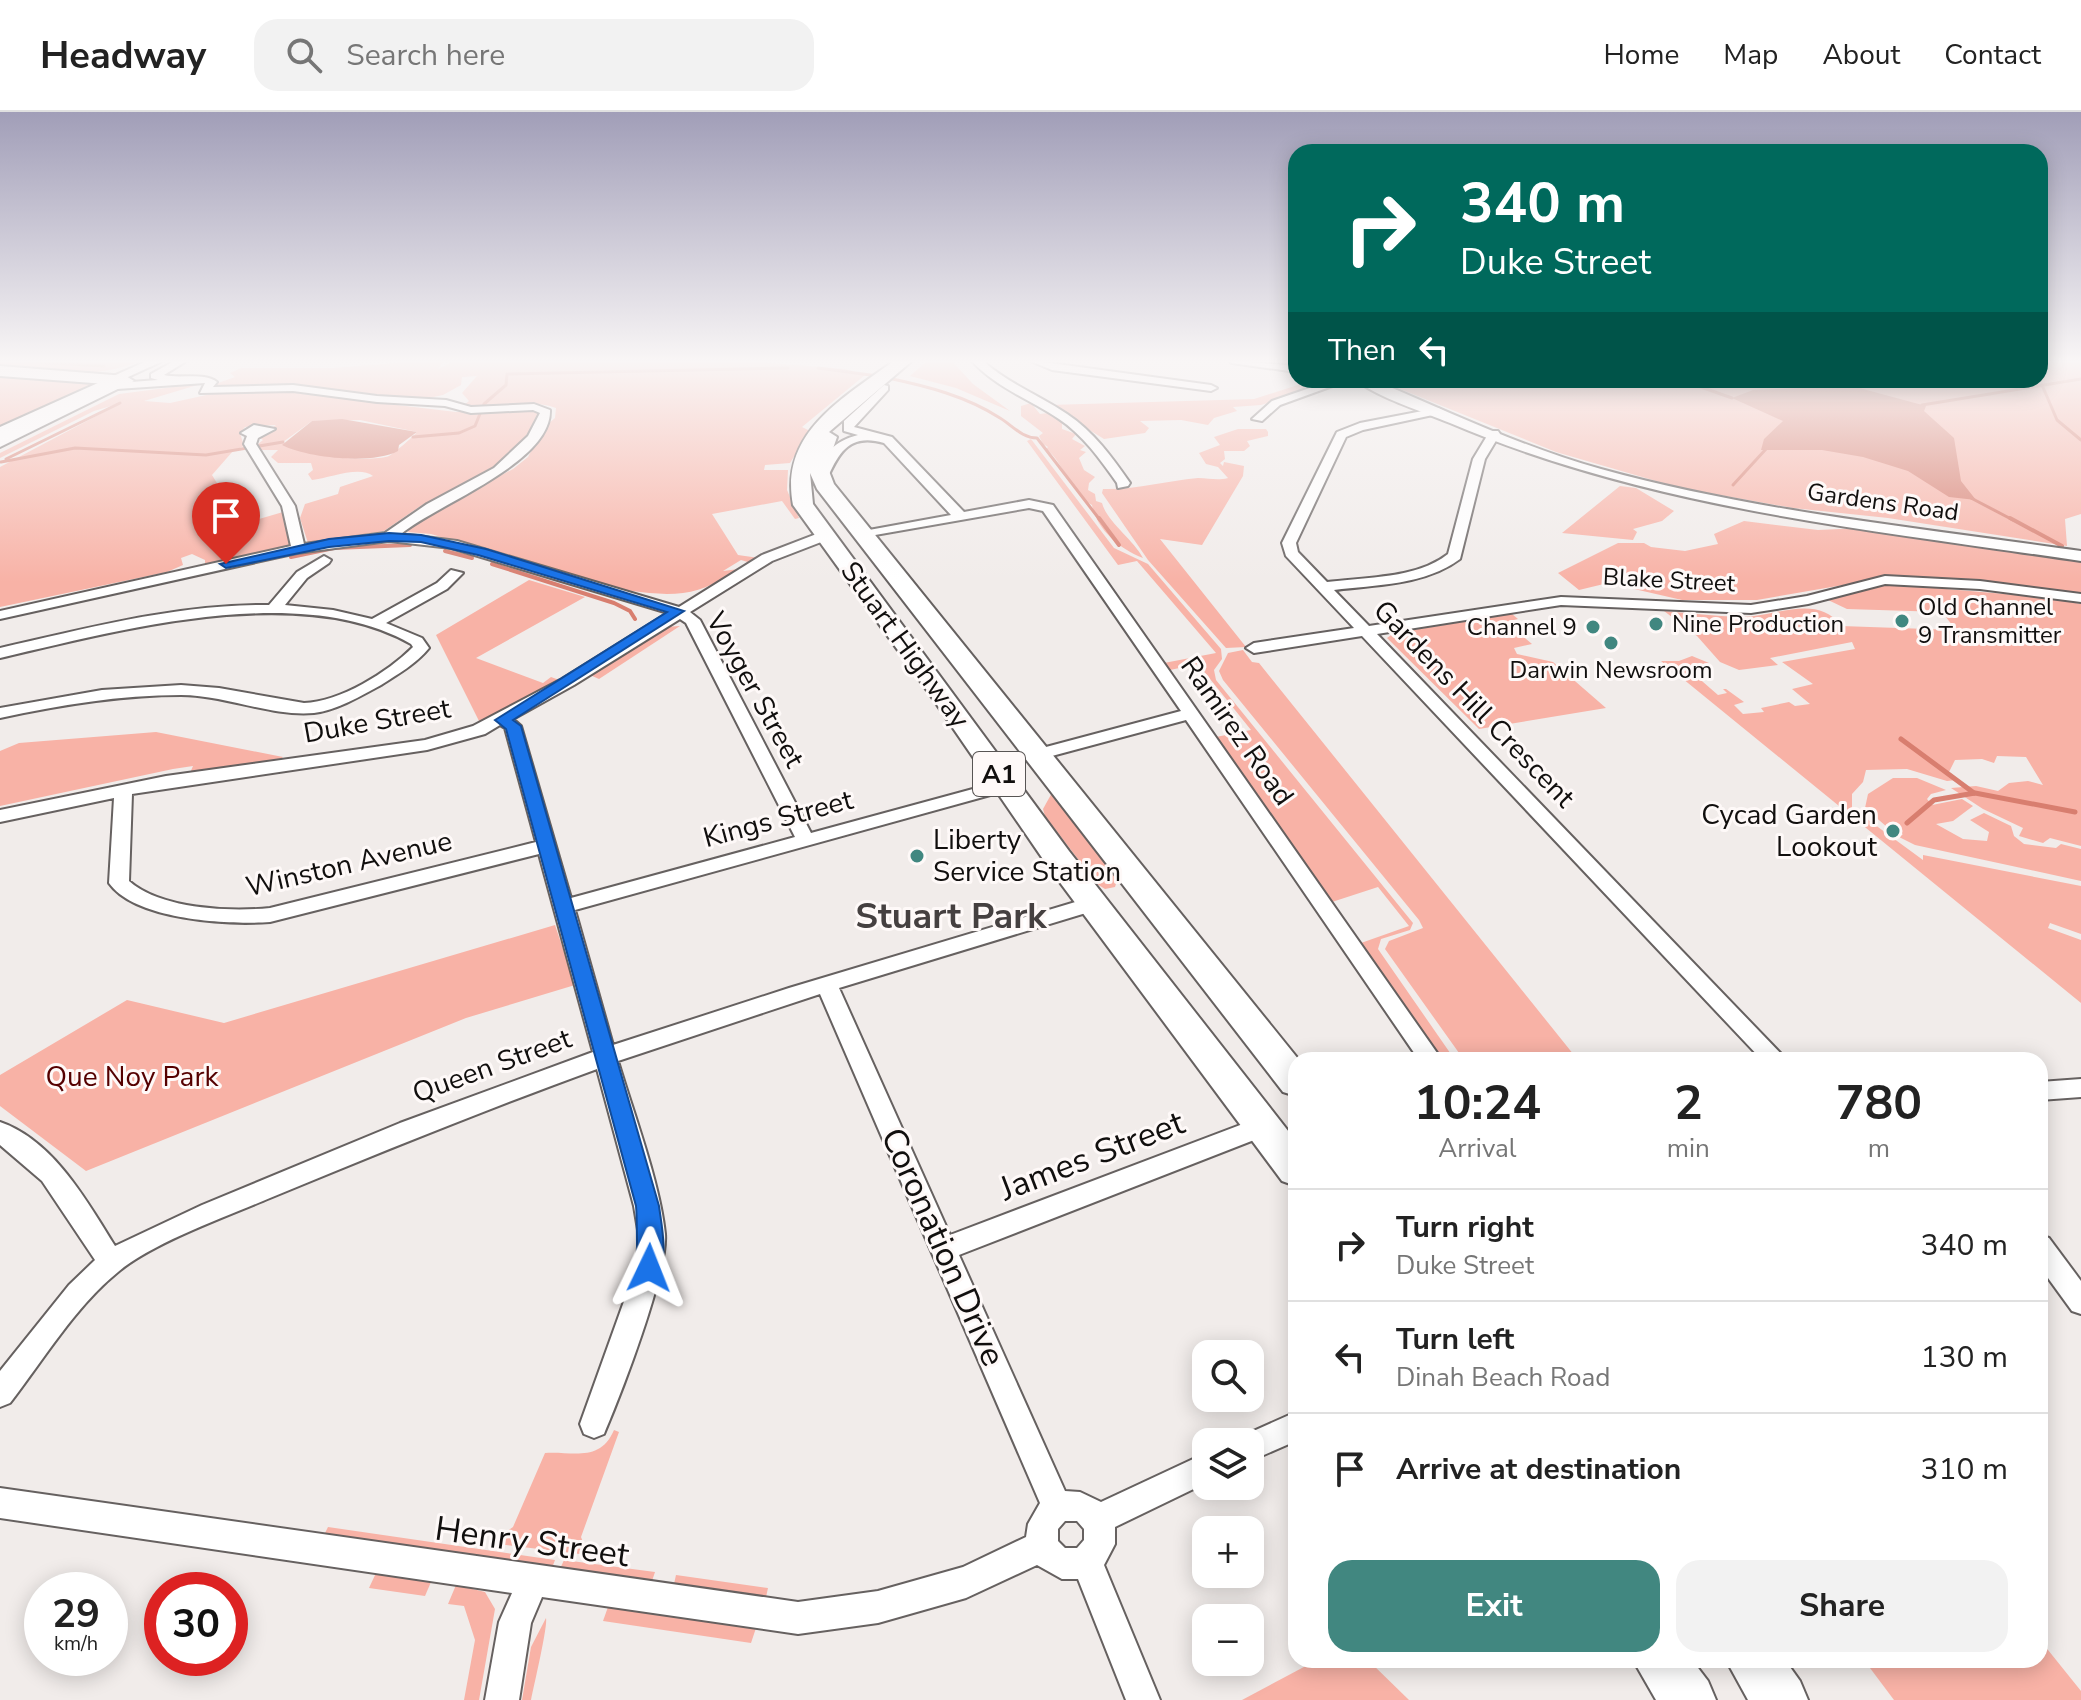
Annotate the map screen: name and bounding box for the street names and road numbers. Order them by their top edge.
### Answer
street label: Gardens Road [1805,476,1961,528]
street label: Stuart Highway [832,554,979,737]
street label: Blake Street [1602,561,1736,599]
street label: Gardens Hill Crescent [1365,592,1583,816]
street label: Voyger Street [696,605,813,775]
street label: Ramirez Road [1172,649,1302,813]
street label: Duke Street [301,689,454,753]
road number: A1 [973,752,1025,796]
street label: Kings Street [699,781,857,857]
street label: Winston Avenue [242,822,456,906]
street label: Queen Street [407,1020,577,1112]
street label: James Street [992,1099,1192,1213]
street label: Coronation Drive [870,1121,1016,1373]
street label: Henry Street [432,1506,633,1579]

